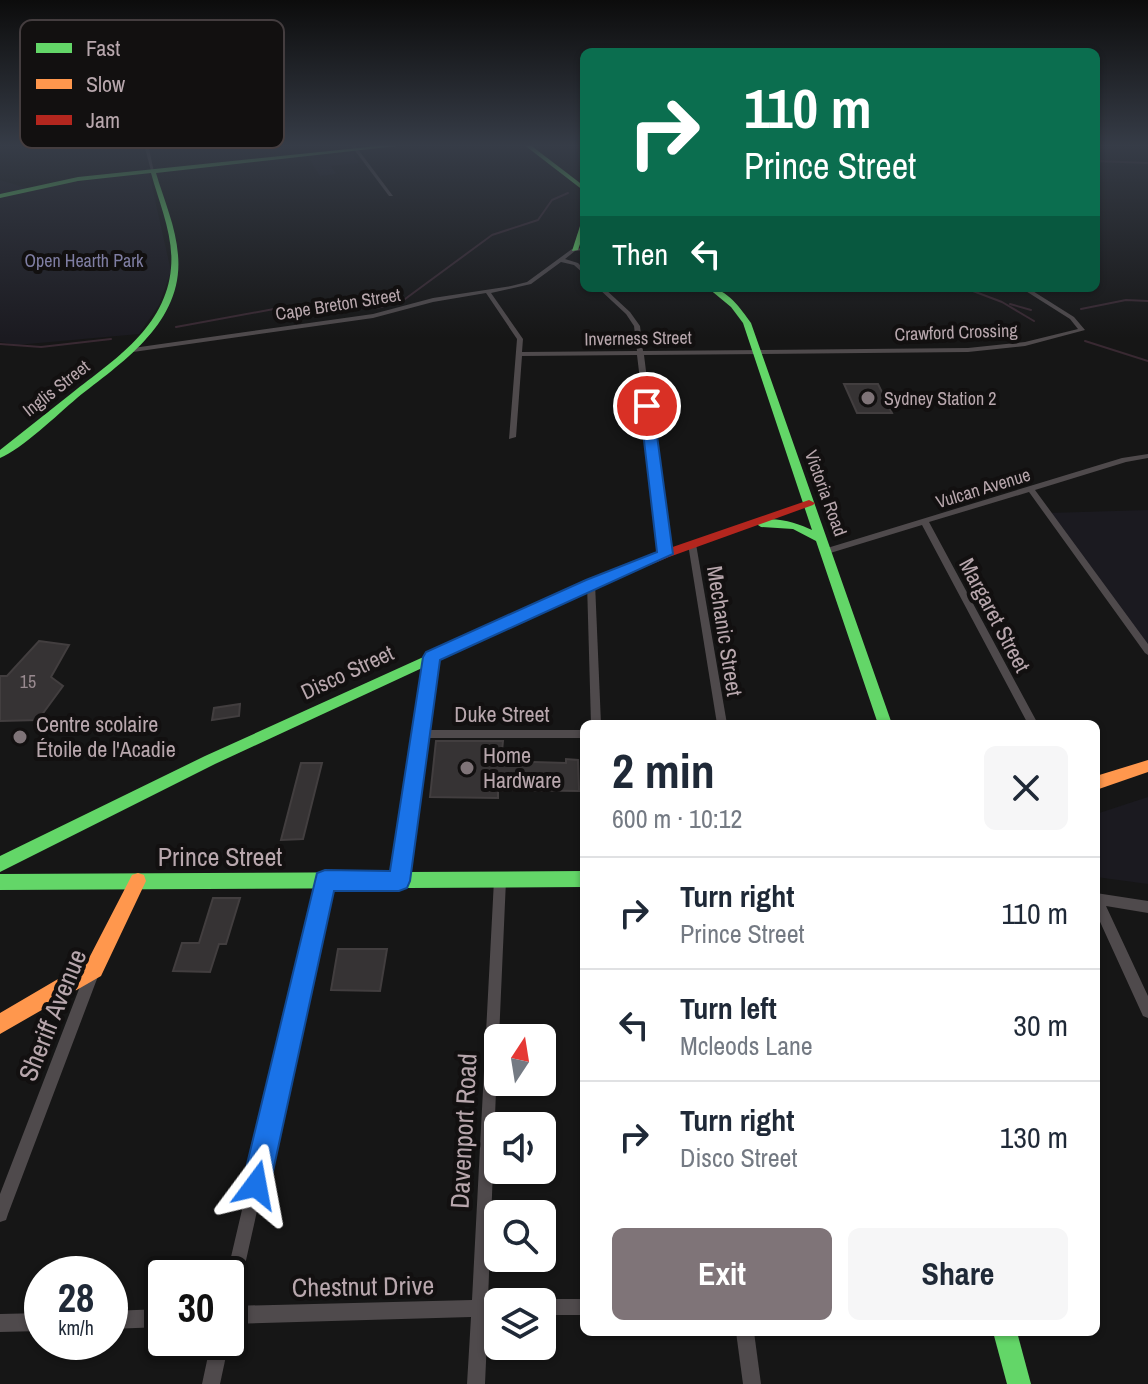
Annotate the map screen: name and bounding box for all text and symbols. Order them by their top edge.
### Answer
legend [20,20,284,148]
text: Fast [86,33,120,63]
text: Slow [86,69,125,99]
text: 110 m [744,70,872,145]
icon: right [612,80,716,184]
text: Jam [86,105,120,135]
text: Prince Street [744,142,916,190]
icon: left [684,232,728,276]
text: Then [612,234,668,274]
park label: Open Hearth Park [25,248,144,273]
street label: Cape Breton Street [274,282,402,326]
street label: Crawford Crossing [894,317,1019,347]
street label: Inverness Street [584,325,692,351]
street label: Inglis Street [17,354,95,422]
pin [613,372,681,440]
icon: arrive [625,384,669,428]
place label: Sydney Station 2 [884,386,996,411]
marker: Sydney Station 2 [859,389,877,407]
street label: Victoria Road [799,446,853,540]
street label: Vulcan Avenue [933,462,1033,514]
street label: Margaret Street [952,553,1038,677]
street label: Mechanic Street [700,564,750,698]
street label: Disco Street [296,637,398,707]
house number: 15 [20,669,36,694]
street label: Duke Street [454,699,550,729]
place label: Centre scolaire Étoile de l'Acadie [36,709,176,764]
marker: Centre scolaire Étoile de l'Acadie [11,728,29,746]
text: 2 min [612,738,715,803]
place label: Home Hardware [483,740,561,795]
button: close [984,746,1068,830]
marker: Home Hardware [458,759,476,777]
text: 600 m · 10:12 [612,801,742,836]
street label: Prince Street [158,839,282,874]
text: Turn right [680,876,794,916]
icon: right [612,891,656,935]
text: 110 m [1001,893,1068,933]
text: Prince Street [680,916,804,951]
street label: Sheriff Avenue [10,944,94,1086]
text: Turn left [680,988,777,1028]
icon: left [612,1003,656,1047]
text: 30 m [1013,1005,1068,1045]
north arrow [484,1024,556,1096]
map controls [484,1024,556,1360]
text: Mcleods Lane [680,1028,813,1063]
street label: Davenport Road [441,1053,485,1209]
text: Turn right [680,1100,794,1140]
button: sound [484,1112,556,1184]
icon: right [612,1115,656,1159]
text: 130 m [1000,1117,1068,1157]
text: Disco Street [680,1140,797,1175]
position arrow [214,1143,298,1227]
button: search [484,1200,556,1272]
button: Exit [612,1228,832,1320]
button: Share [848,1228,1068,1320]
speed limit sign: 30 [144,1256,248,1360]
street label: Chestnut Drive [292,1267,434,1305]
text: 28 [58,1271,94,1324]
button: layers [484,1288,556,1360]
text: km/h [58,1314,94,1341]

